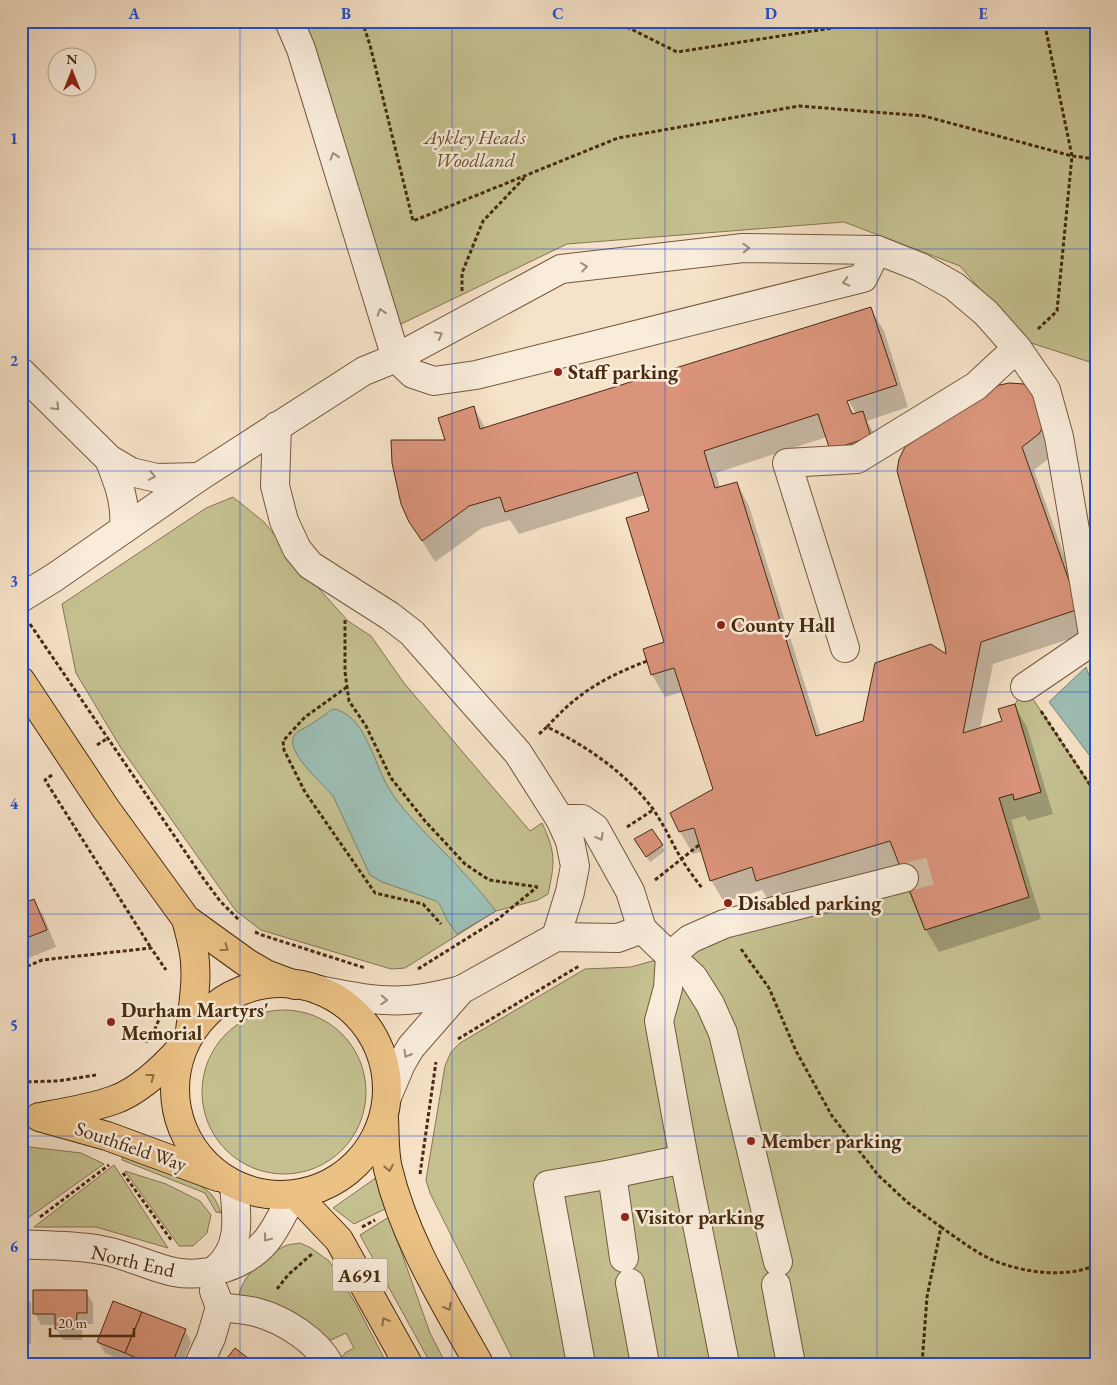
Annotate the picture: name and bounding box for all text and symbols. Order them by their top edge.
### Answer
text: A [127,3,140,24]
text: B [341,3,351,24]
text: C [552,3,564,24]
text: D [765,3,777,24]
text: E [978,3,988,24]
north arrow [48,48,98,98]
text: N [66,50,78,68]
park label: Aykley Heads Woodland [422,124,526,173]
text: 1 [10,128,18,149]
one-way arrow [329,153,339,161]
one-way arrow [742,243,750,254]
one-way arrow [581,262,589,273]
one-way arrow [841,276,850,287]
one-way arrow [377,308,387,316]
one-way arrow [433,332,442,342]
text: 2 [10,350,19,371]
place label: Staff parking [568,359,679,385]
marker: Staff parking [552,366,564,378]
one-way arrow [50,401,59,410]
one-way arrow [148,471,156,481]
text: 3 [10,571,18,592]
place label: County Hall [731,612,836,638]
marker: County Hall [715,619,727,631]
text: 4 [10,793,19,814]
one-way arrow [594,831,604,840]
place label: Disabled parking [738,890,882,916]
marker: Disabled parking [722,897,734,909]
one-way arrow [219,942,229,951]
one-way arrow [380,995,388,1005]
place label: Durham Martyrs' Memorial [121,997,269,1046]
text: 5 [10,1015,18,1036]
marker: Durham Martyrs' Memorial [105,1016,117,1028]
one-way arrow [403,1048,413,1057]
one-way arrow [145,1074,154,1082]
street label: Southfield Way [72,1115,190,1177]
place label: Member parking [761,1128,903,1154]
marker: Member parking [745,1135,757,1147]
one-way arrow [383,1163,393,1172]
place label: Visitor parking [635,1204,765,1230]
marker: Visitor parking [619,1211,631,1223]
one-way arrow [264,1232,272,1241]
text: 6 [10,1236,19,1257]
street label: North End [89,1239,178,1283]
road number: A691 [332,1258,388,1292]
one-way arrow [442,1302,452,1311]
scale bar [50,1305,134,1337]
text: 20 m [58,1313,87,1332]
one-way arrow [382,1317,392,1326]

